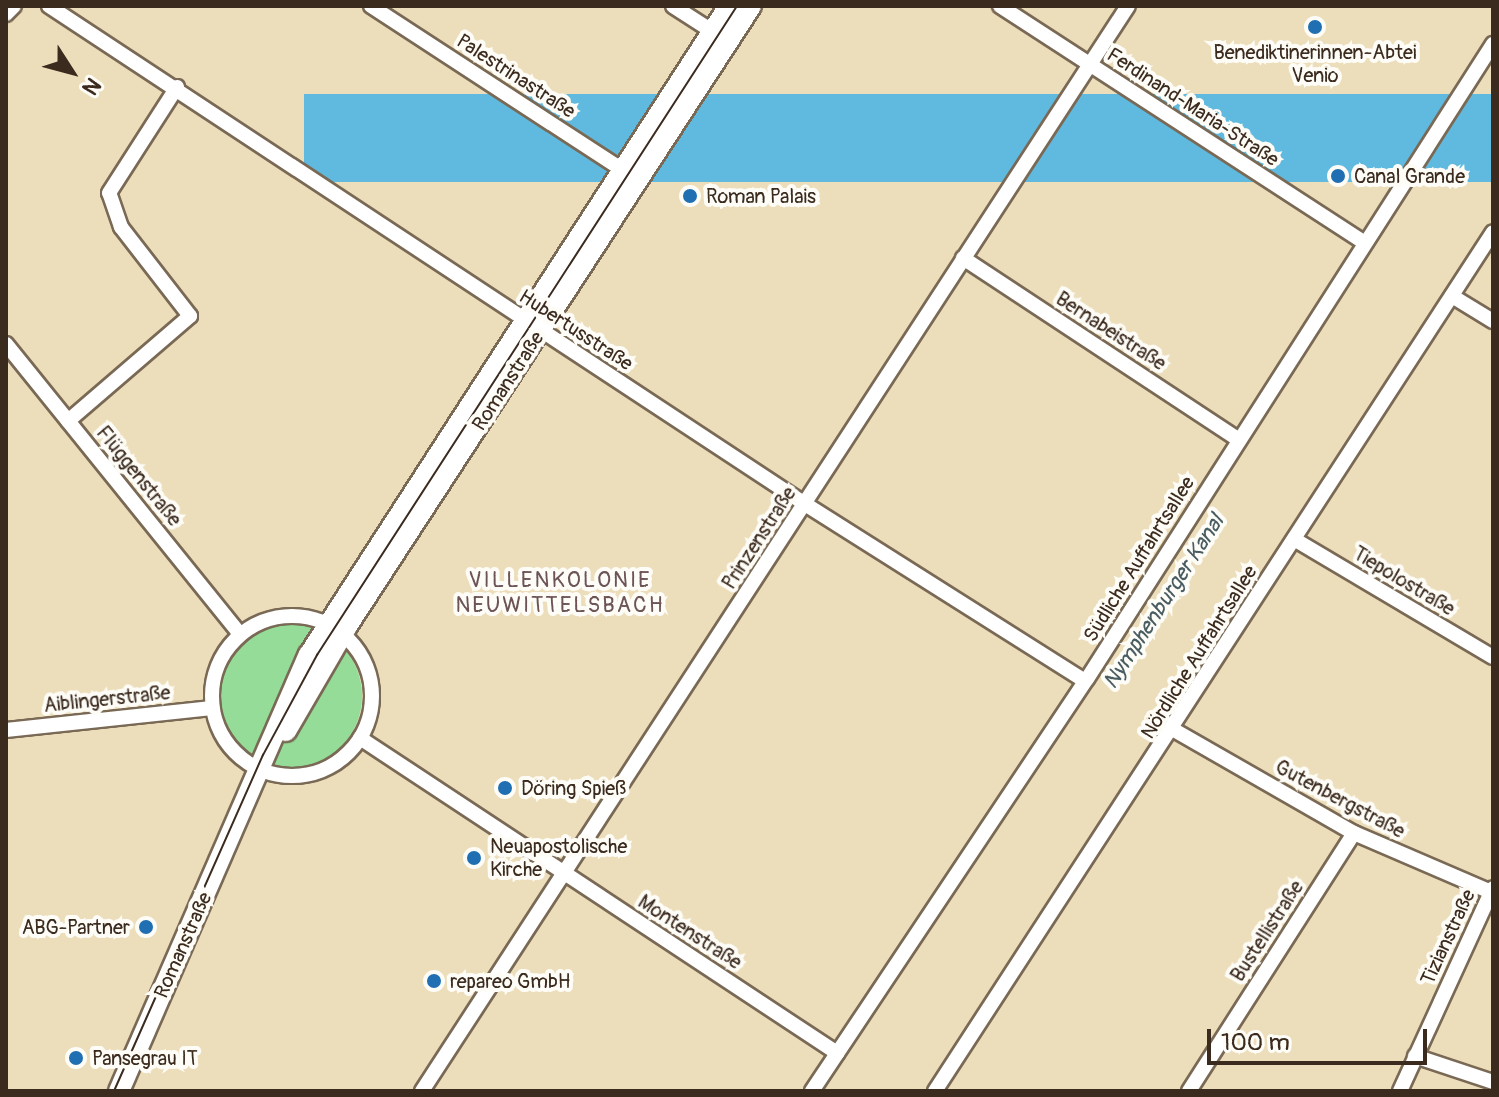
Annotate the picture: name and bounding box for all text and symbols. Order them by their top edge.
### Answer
marker: Benediktinerinnen-Abtei Venio [1306,18,1324,36]
street label: Palestrinastraße [452,29,580,123]
north arrow [32,32,112,112]
place label: Benediktinerinnen-Abtei Venio [1214,40,1416,87]
street label: Ferdinand-Maria-Straße [1103,42,1283,172]
text: N [76,72,107,100]
place label: Canal Grande [1354,164,1465,188]
marker: Canal Grande [1329,167,1347,185]
place label: Roman Palais [706,184,816,208]
marker: Roman Palais [681,187,699,205]
street label: Hubertusstraße [515,284,637,376]
street label: Bernabeistraße [1051,287,1171,375]
street label: Romanstraße [467,327,549,435]
street label: Flüggenstraße [91,421,187,531]
street label: Südliche Auffahrtsallee [1078,472,1200,646]
street label: Prinzenstraße [717,482,801,594]
water label: Nymphenburger Kanal [1098,510,1230,694]
street label: Tiepolostraße [1349,541,1459,621]
street label: Nördliche Auffahrtsallee [1136,561,1262,743]
district label: VILLENKOLONIE NEUWITTELSBACH [455,567,665,618]
street label: Aiblingerstraße [43,680,171,718]
street label: Gutenbergstraße [1271,755,1409,843]
place label: Döring Spieß [521,776,626,800]
marker: Döring Spieß [496,779,514,797]
place label: Neuapostolische Kirche [490,834,627,881]
marker: Neuapostolische Kirche [465,849,483,867]
street label: Bustellistraße [1225,876,1309,986]
street label: Tizianstraße [1415,885,1481,989]
street label: Romanstraße [149,888,217,1002]
street label: Montenstraße [634,890,746,974]
place label: ABG-Partner [22,915,130,939]
marker: ABG-Partner [137,918,155,936]
place label: repareo GmbH [450,969,571,993]
marker: repareo GmbH [425,972,443,990]
scale bar [1211,1013,1431,1063]
text: 100 m [1221,1028,1290,1057]
place label: Pansegrau IT [92,1046,198,1070]
marker: Pansegrau IT [67,1049,85,1067]

